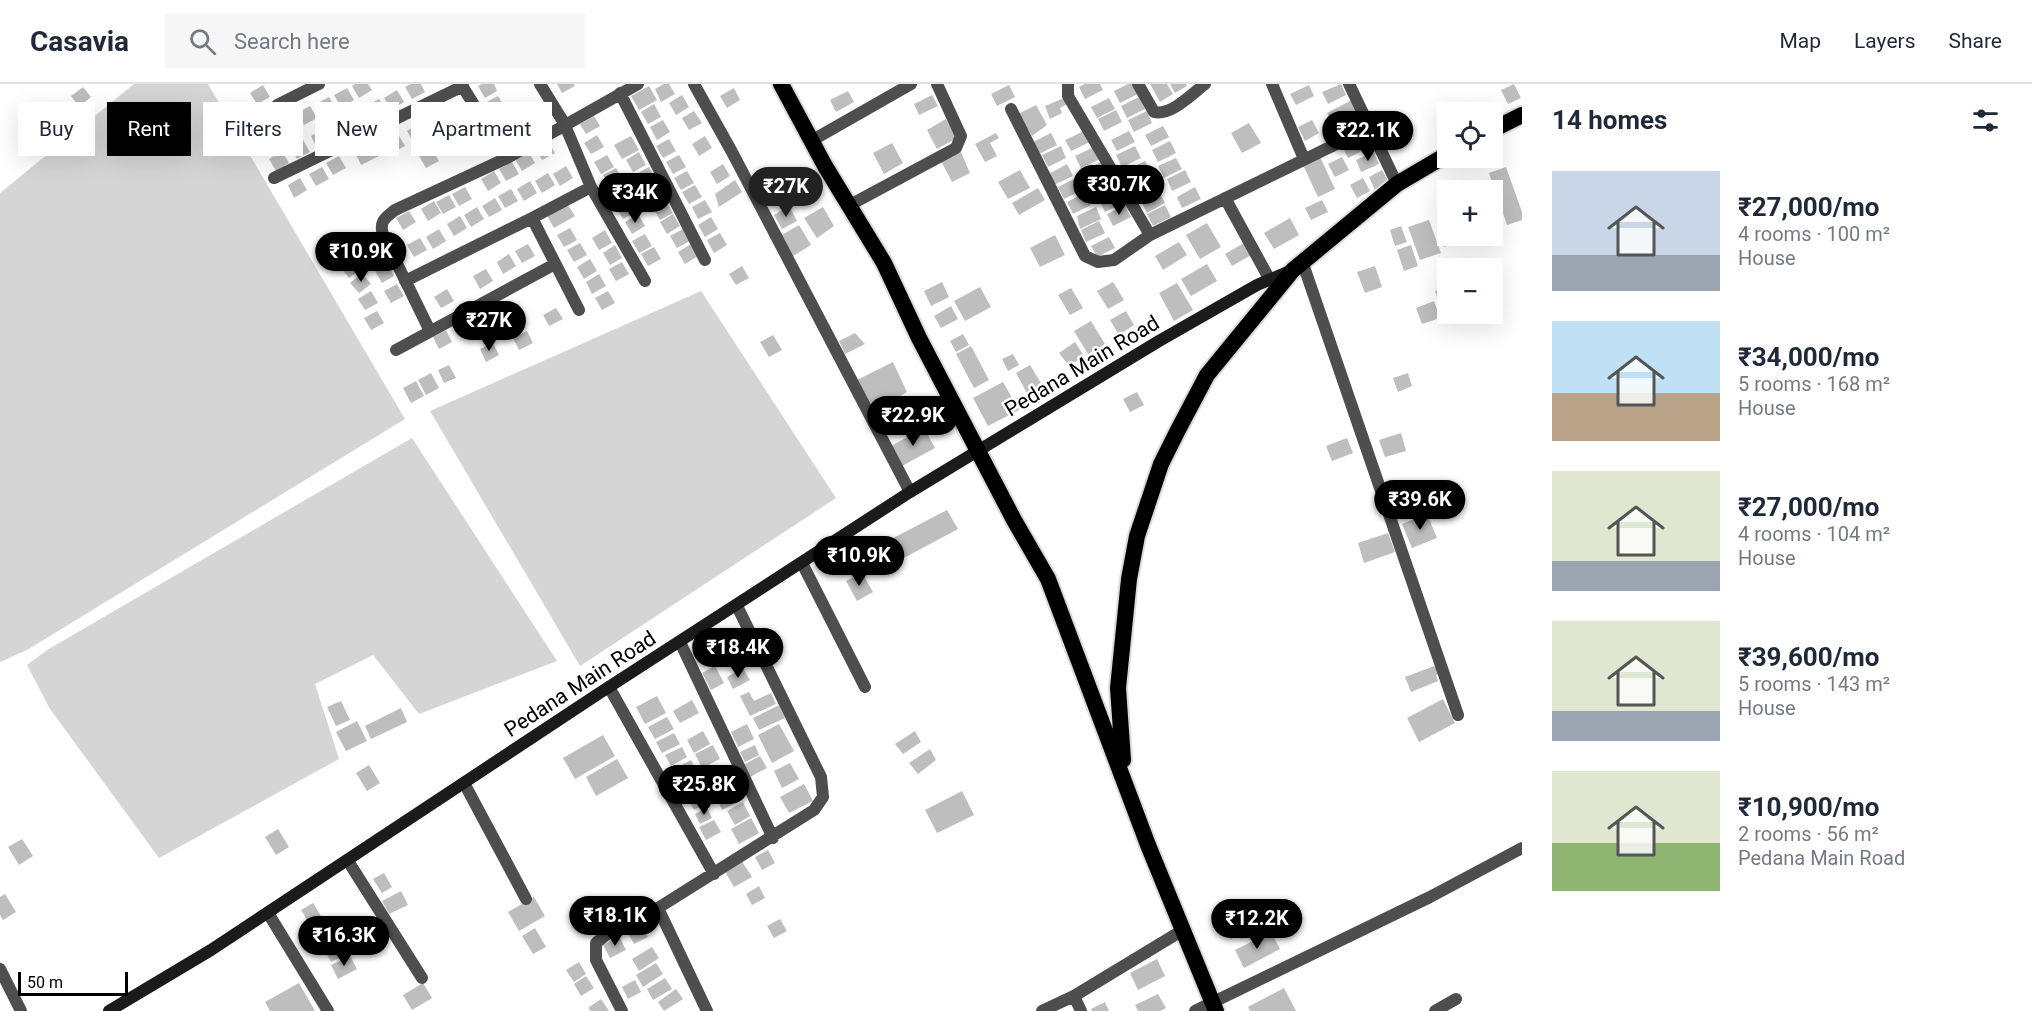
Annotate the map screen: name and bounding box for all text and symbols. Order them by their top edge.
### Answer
search box [165,14,585,68]
text: Casavia [30,25,129,58]
icon: search [186,25,219,58]
text: Search here [234,29,350,54]
text: Map [1779,29,1821,53]
text: Layers [1854,29,1915,53]
text: Share [1948,29,2002,53]
chip: Buy [18,102,95,156]
chip: Rent [107,102,191,156]
chip: Filters [203,102,303,156]
chip: New [315,102,399,156]
chip: Apartment [411,102,552,156]
map controls [1437,102,1503,324]
button: locate [1437,102,1503,168]
icon: filters [1969,104,2002,137]
text: 14 homes [1552,105,1667,135]
pin: ₹22.1K [1319,111,1417,162]
text: ₹22.1K [1336,118,1400,142]
pin: ₹30.7K [1070,165,1168,216]
pin: ₹27K [750,167,822,218]
text: ₹30.7K [1087,172,1151,196]
pin: ₹34K [599,173,671,224]
text: ₹27K [763,174,809,198]
text: ₹34K [612,180,658,204]
button: + [1437,180,1503,246]
text: ₹27,000/mo [1738,192,1880,222]
icon: home [1600,195,1672,267]
text: 4 rooms · 100 m² [1738,222,1890,246]
pin: ₹10.9K [312,232,410,283]
text: ₹10.9K [329,239,393,263]
text: House [1738,246,1796,270]
button: − [1437,258,1503,324]
pin: ₹27K [453,301,525,352]
text: ₹27K [466,308,512,332]
street label: Pedana Main Road [1001,310,1163,422]
text: ₹34,000/mo [1738,342,1880,372]
icon: home [1600,345,1672,417]
text: 5 rooms · 168 m² [1738,372,1890,396]
pin: ₹22.9K [864,396,962,447]
text: House [1738,396,1796,420]
text: ₹22.9K [881,403,945,427]
pin: ₹39.6K [1371,480,1469,531]
text: ₹39.6K [1388,487,1452,511]
text: ₹27,000/mo [1738,492,1880,522]
icon: home [1600,495,1672,567]
text: 4 rooms · 104 m² [1738,522,1890,546]
pin: ₹10.9K [810,536,908,587]
text: ₹10.9K [827,543,891,567]
text: House [1738,546,1796,570]
street label: Pedana Main Road [500,626,660,742]
pin: ₹18.4K [689,628,787,679]
text: ₹18.4K [706,635,770,659]
text: ₹39,600/mo [1738,642,1880,672]
icon: home [1600,645,1672,717]
text: 5 rooms · 143 m² [1738,672,1890,696]
text: House [1738,696,1796,720]
pin: ₹25.8K [655,765,753,816]
text: ₹25.8K [672,772,736,796]
text: ₹10,900/mo [1738,792,1880,822]
icon: home [1600,795,1672,867]
text: 2 rooms · 56 m² [1738,822,1879,846]
text: Pedana Main Road [1738,846,1905,870]
pin: ₹18.1K [566,896,664,947]
pin: ₹12.2K [1208,899,1306,950]
text: ₹18.1K [583,903,647,927]
text: ₹12.2K [1225,906,1289,930]
pin: ₹16.3K [295,916,393,967]
text: ₹16.3K [312,923,376,947]
scale bar [18,969,128,996]
text: 50 m [27,973,63,992]

